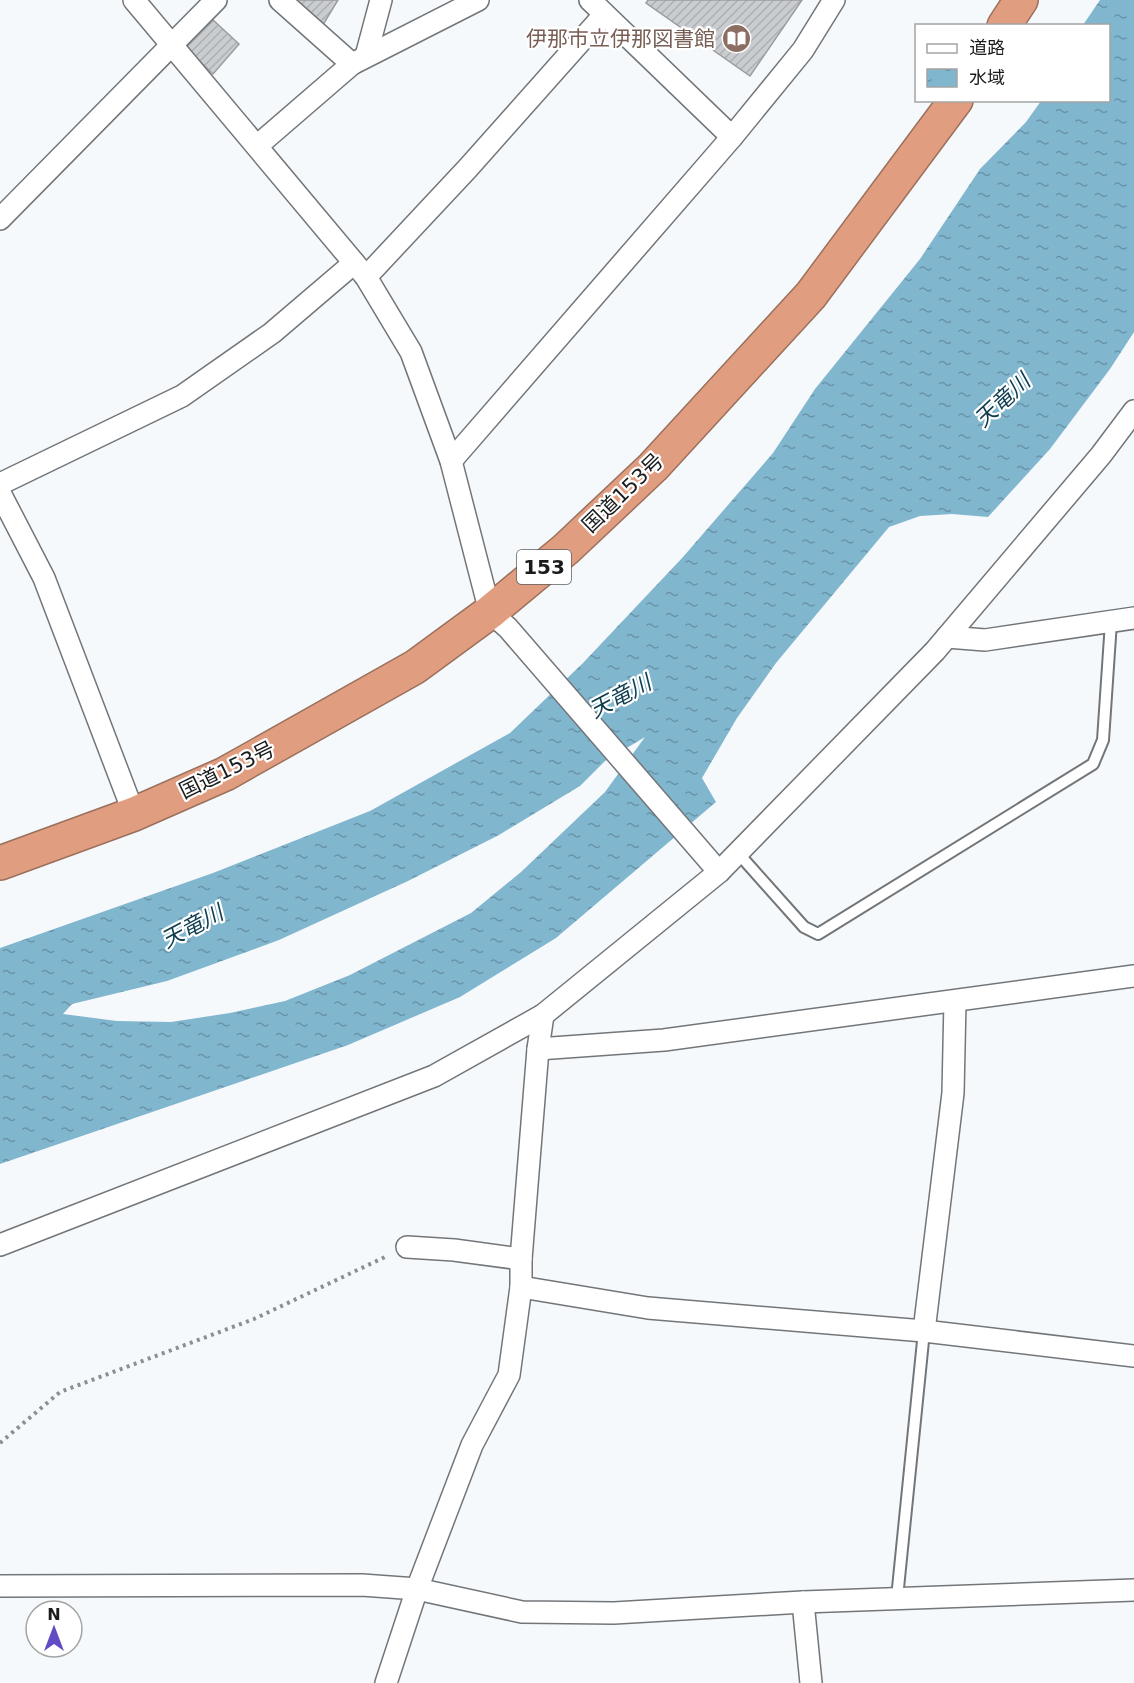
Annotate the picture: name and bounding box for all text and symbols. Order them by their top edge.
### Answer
library icon: 伊那市立伊那図書館 [720,23,752,55]
legend [915,24,1110,102]
place label: 伊那市立伊那図書館 [526,27,715,51]
text: 道路 [969,37,1005,58]
text: 水域 [969,67,1005,88]
water label: 天竜川 [970,367,1036,432]
street label: 国道153号 [578,449,668,537]
road number: 153 [517,550,571,584]
water label: 天竜川 [585,669,657,723]
street label: 国道153号 [175,737,279,803]
water label: 天竜川 [157,899,229,953]
north arrow [24,1599,84,1659]
text: N [47,1605,61,1624]

